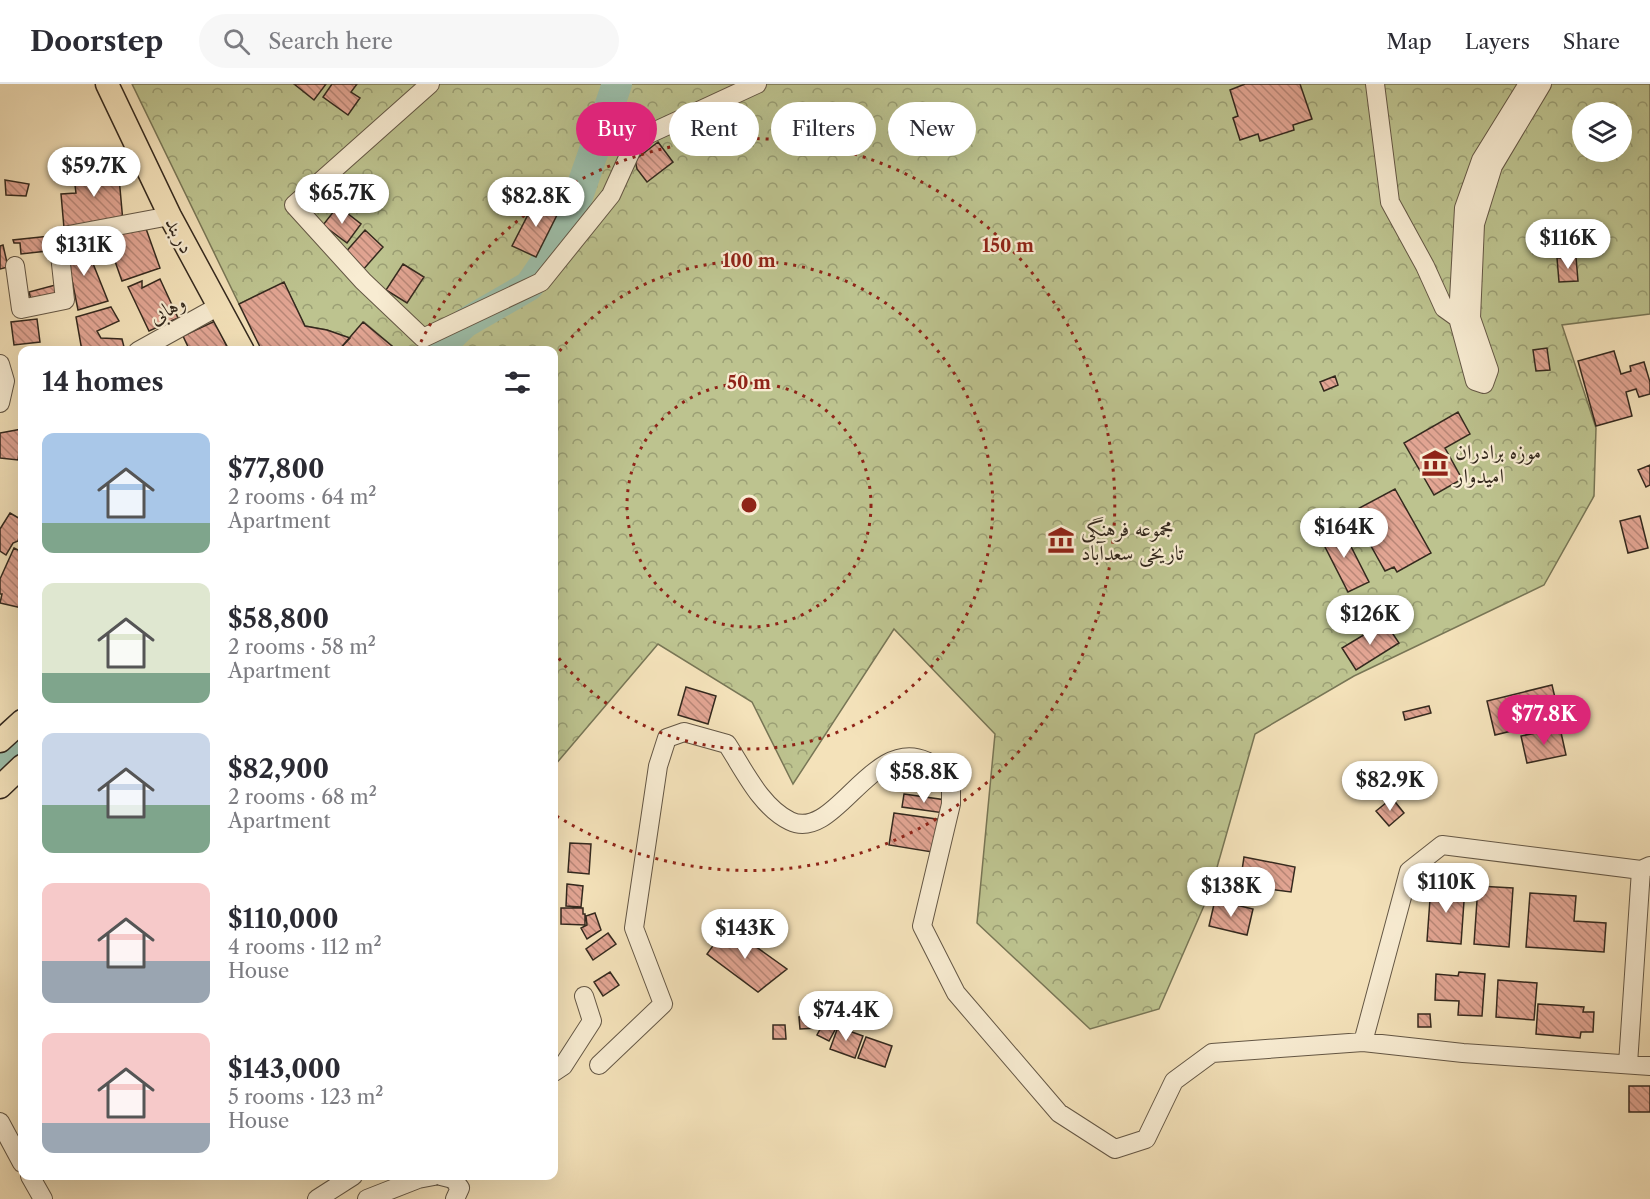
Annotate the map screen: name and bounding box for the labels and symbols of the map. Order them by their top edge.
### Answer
pin: $59.7K [45,147,143,198]
pin: $65.7K [293,174,391,225]
pin: $82.8K [487,177,585,228]
street label: دربند [160,212,200,258]
pin: $116K [1526,219,1610,270]
pin: $131K [42,226,126,277]
text: 150 m [982,235,1034,257]
text: 100 m [722,250,776,272]
street label: وهابی [144,289,191,332]
text: 50 m [727,372,771,394]
place label: موزه برادران امیدوار [1453,439,1541,488]
museum icon: موزه برادران امیدوار [1420,448,1450,478]
centre of rings [739,495,759,515]
pin: $164K [1302,508,1386,559]
place label: مجموعه فرهنگی تاریخی سعدآباد [1081,516,1185,567]
museum icon: مجموعه فرهنگی تاریخی سعدآباد [1046,525,1076,555]
pin: $126K [1328,595,1412,646]
pin: $77.8K [1495,695,1593,746]
pin: $58.8K [875,753,973,804]
pin: $82.9K [1341,761,1439,812]
pin: $110K [1404,863,1488,914]
pin: $138K [1189,867,1273,918]
pin: $143K [703,909,787,960]
pin: $74.4K [797,991,895,1042]

